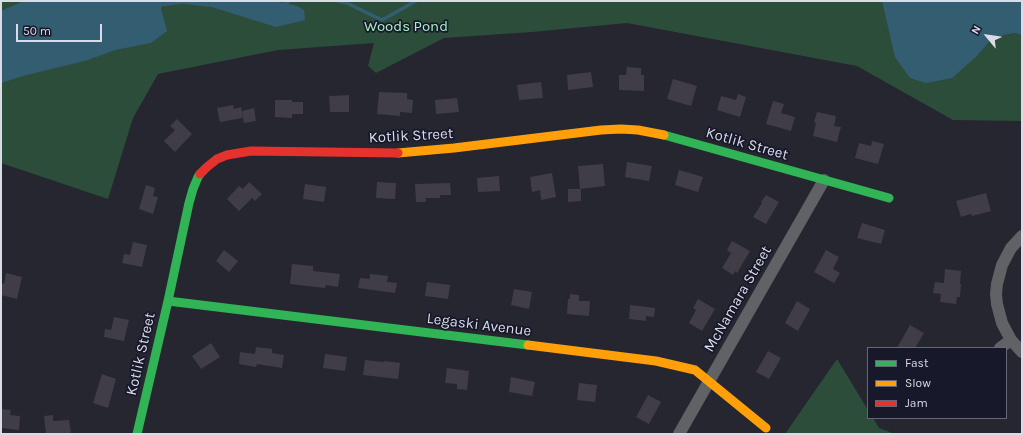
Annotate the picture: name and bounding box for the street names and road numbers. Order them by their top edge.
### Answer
street label: Kotlik Street [704,124,790,164]
street label: Kotlik Street [368,125,454,147]
street label: McNamara Street [700,243,776,355]
street label: Legaski Avenue [426,310,532,340]
street label: Kotlik Street [123,311,159,397]

